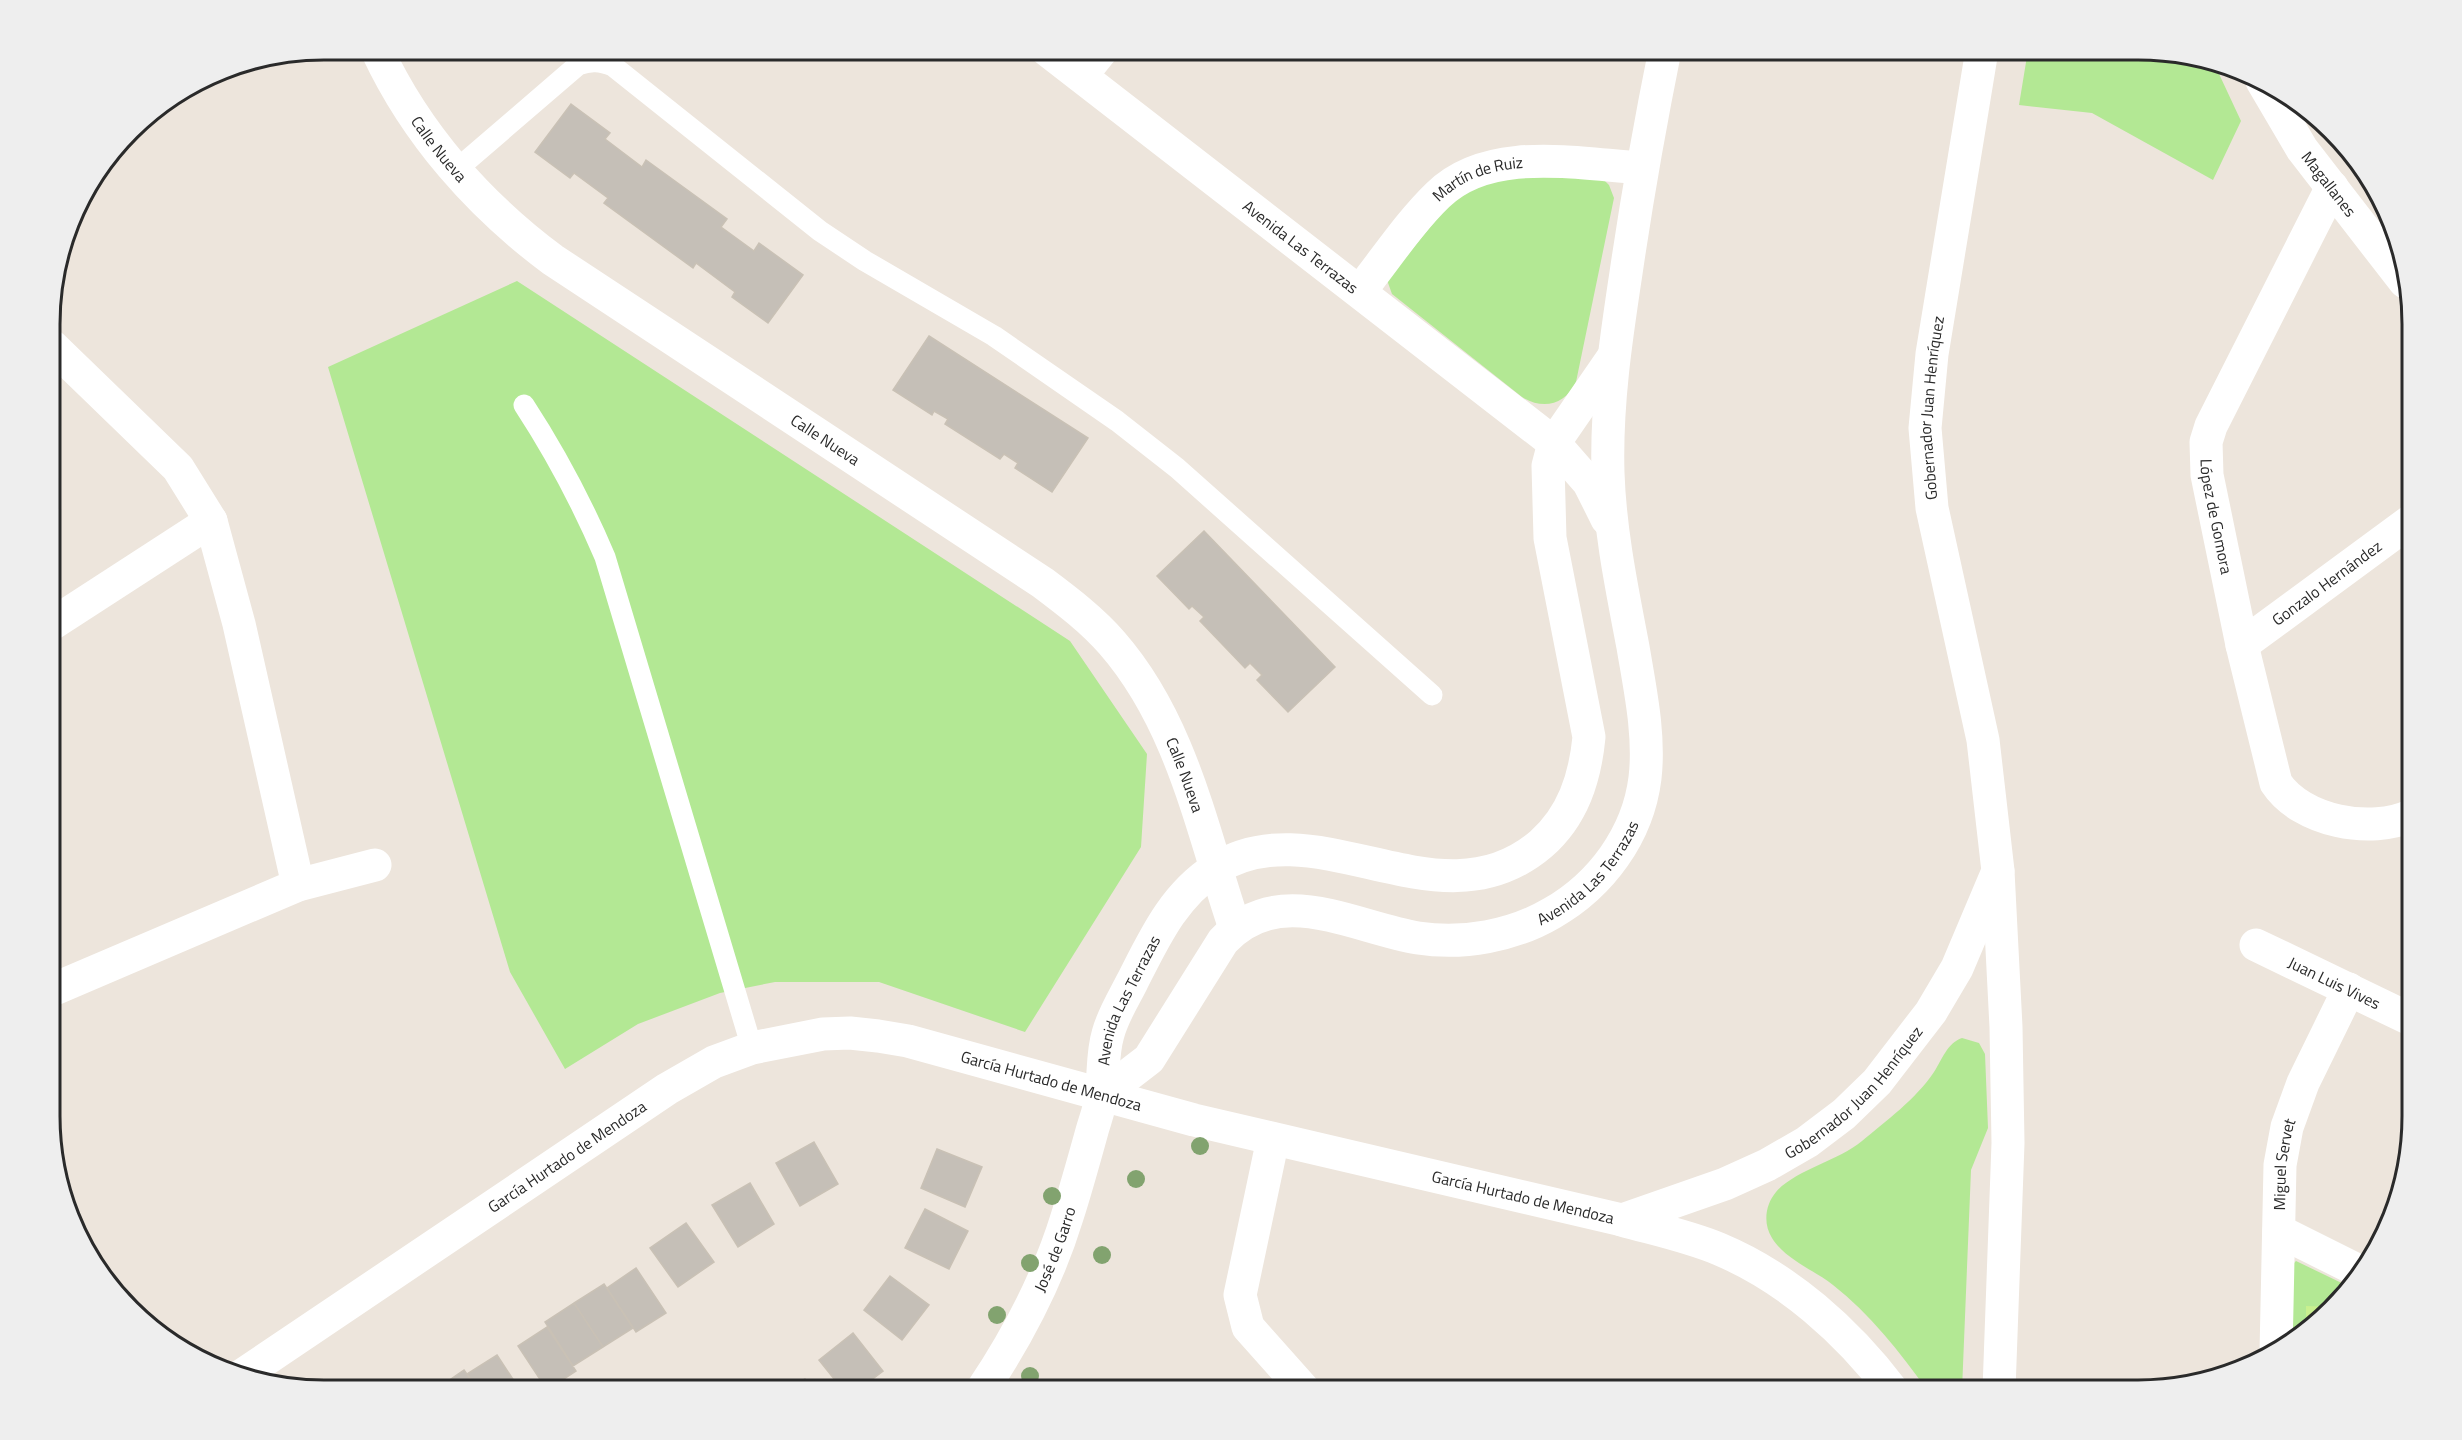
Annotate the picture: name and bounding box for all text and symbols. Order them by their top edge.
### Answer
street label: Calle Nueva [405,111,473,187]
street label: Magallanes [2296,146,2362,222]
street label: Martín de Ruiz [1426,150,1524,207]
street label: Avenida Las Terrazas [1238,194,1364,299]
street label: Gobernador Juan Henríquez [1913,314,1950,501]
street label: Calle Nueva [786,408,865,471]
street label: López de Gomora [2195,458,2239,576]
street label: Gonzalo Hernández [2267,534,2387,631]
street label: Calle Nueva [1160,733,1210,816]
street label: Avenida Las Terrazas [1533,817,1645,931]
street label: Avenida Las Terrazas [1091,931,1166,1066]
street label: Juan Luis Vives [2284,950,2385,1015]
street label: Gobernador Juan Henríquez [1780,1021,1928,1165]
street label: García Hurtado de Mendoza [958,1044,1144,1117]
street label: García Hurtado de Mendoza [483,1094,651,1219]
street label: Miguel Servet [2267,1114,2301,1211]
street label: García Hurtado de Mendoza [1429,1164,1617,1230]
street label: José de Garro [1028,1204,1082,1296]

